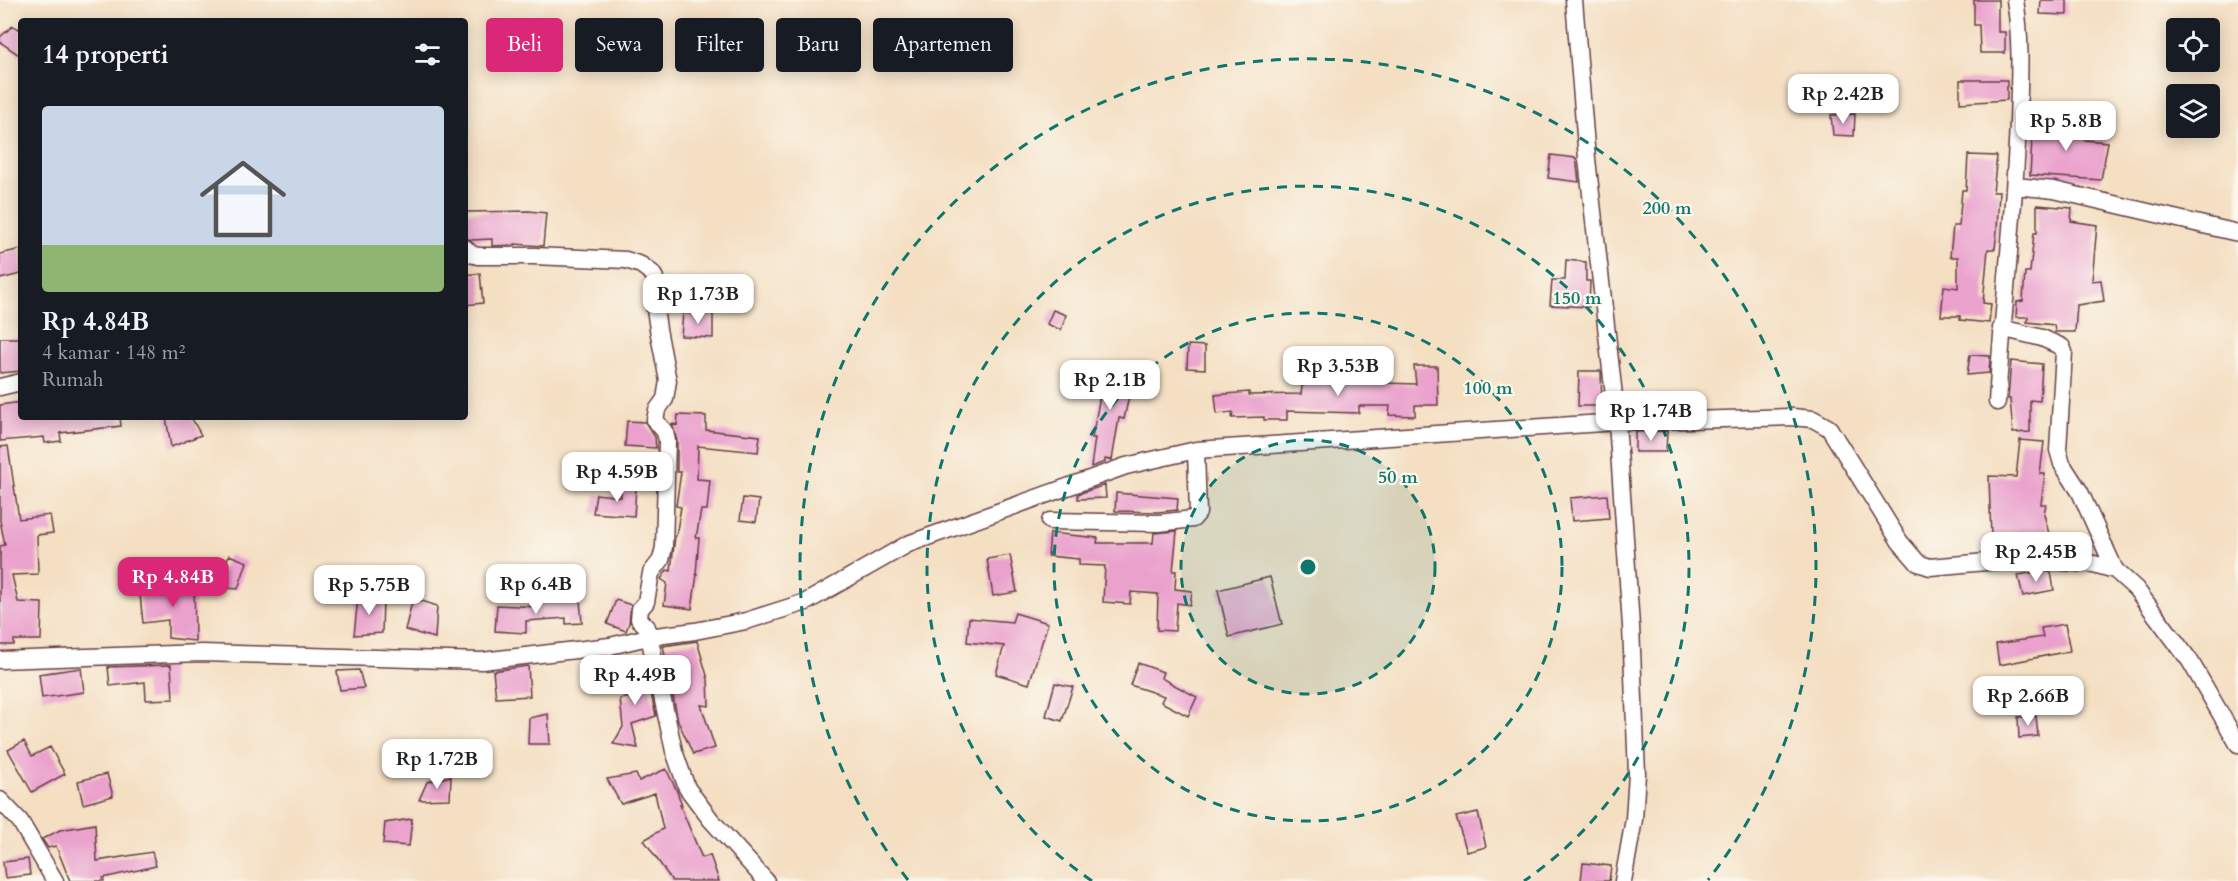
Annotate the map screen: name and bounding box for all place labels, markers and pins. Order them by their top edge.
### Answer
pin: Rp 2.42B [1781,74,1905,125]
pin: Rp 5.8B [2011,101,2121,152]
pin: Rp 1.73B [636,274,760,325]
pin: Rp 3.53B [1276,346,1400,397]
pin: Rp 2.1B [1055,360,1165,411]
pin: Rp 1.74B [1589,391,1713,442]
pin: Rp 4.59B [555,452,679,503]
pin: Rp 2.45B [1974,532,2098,583]
pin: Rp 4.84B [111,557,235,608]
centre of rings [1298,557,1318,577]
pin: Rp 6.4B [481,564,591,615]
pin: Rp 5.75B [307,565,431,616]
pin: Rp 4.49B [573,655,697,706]
pin: Rp 2.66B [1966,676,2090,727]
pin: Rp 1.72B [375,739,499,790]

